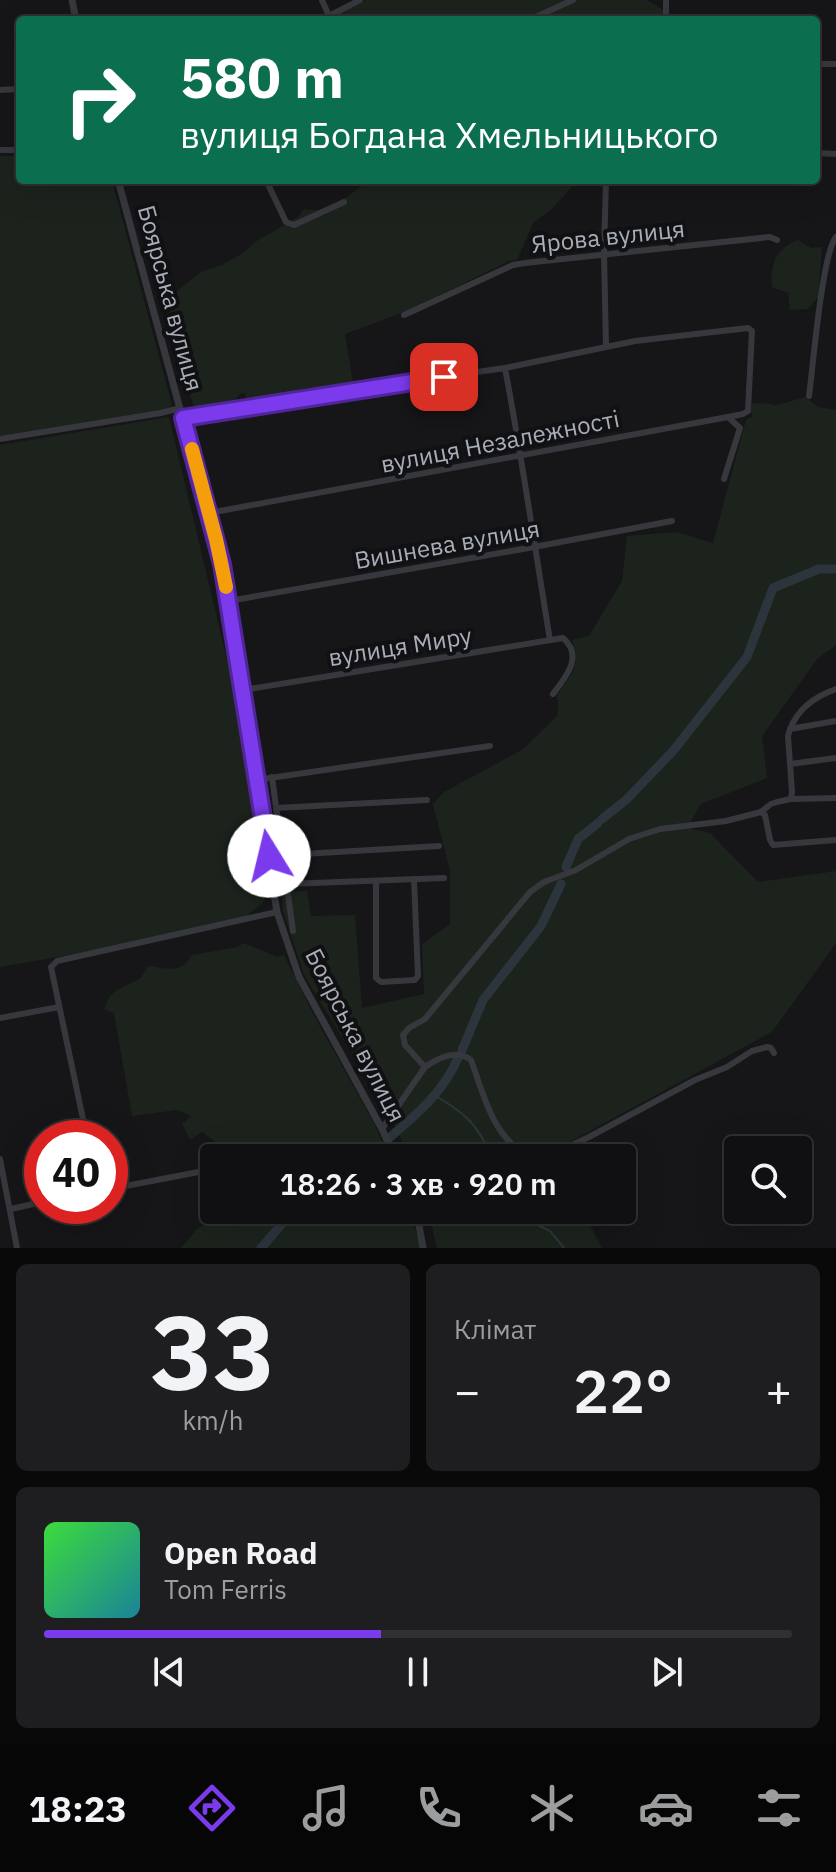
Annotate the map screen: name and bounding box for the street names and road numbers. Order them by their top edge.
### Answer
street label: Боярська вулиця [131,202,211,394]
street label: Ярова вулиця [530,212,686,260]
street label: вулиця Незалежності [378,402,622,480]
street label: Вишнева вулиця [352,512,542,576]
street label: вулиця Миру [326,619,474,673]
street label: Боярська вулиця [298,943,414,1127]

